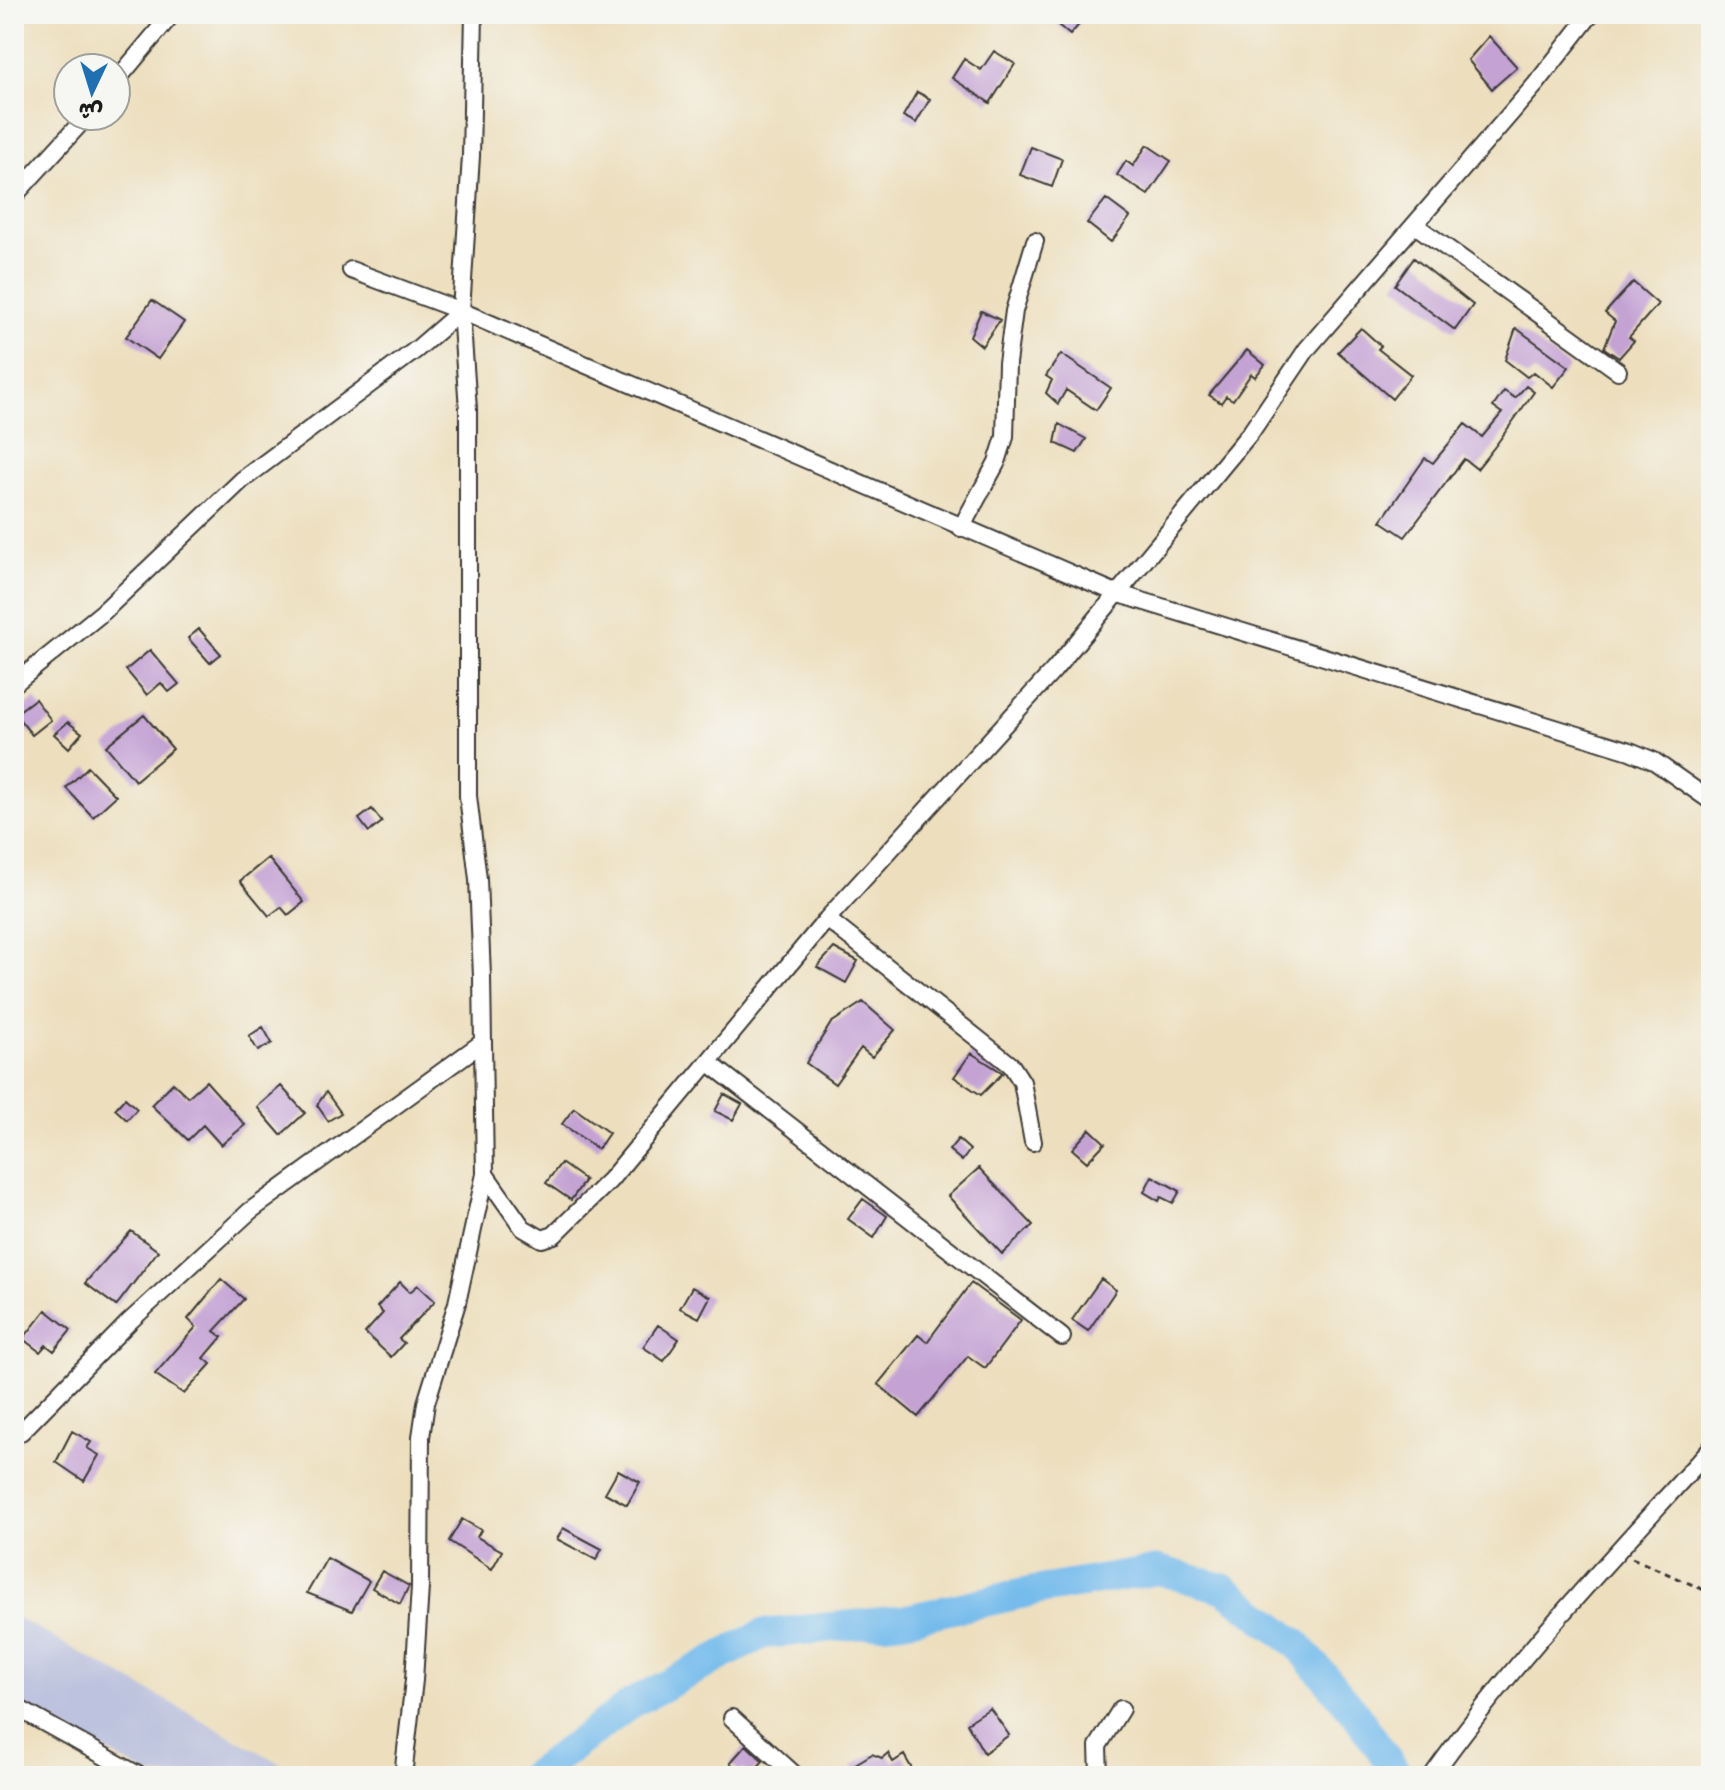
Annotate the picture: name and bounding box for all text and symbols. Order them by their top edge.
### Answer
north arrow [52,52,132,132]
text: ش [78,97,104,127]

